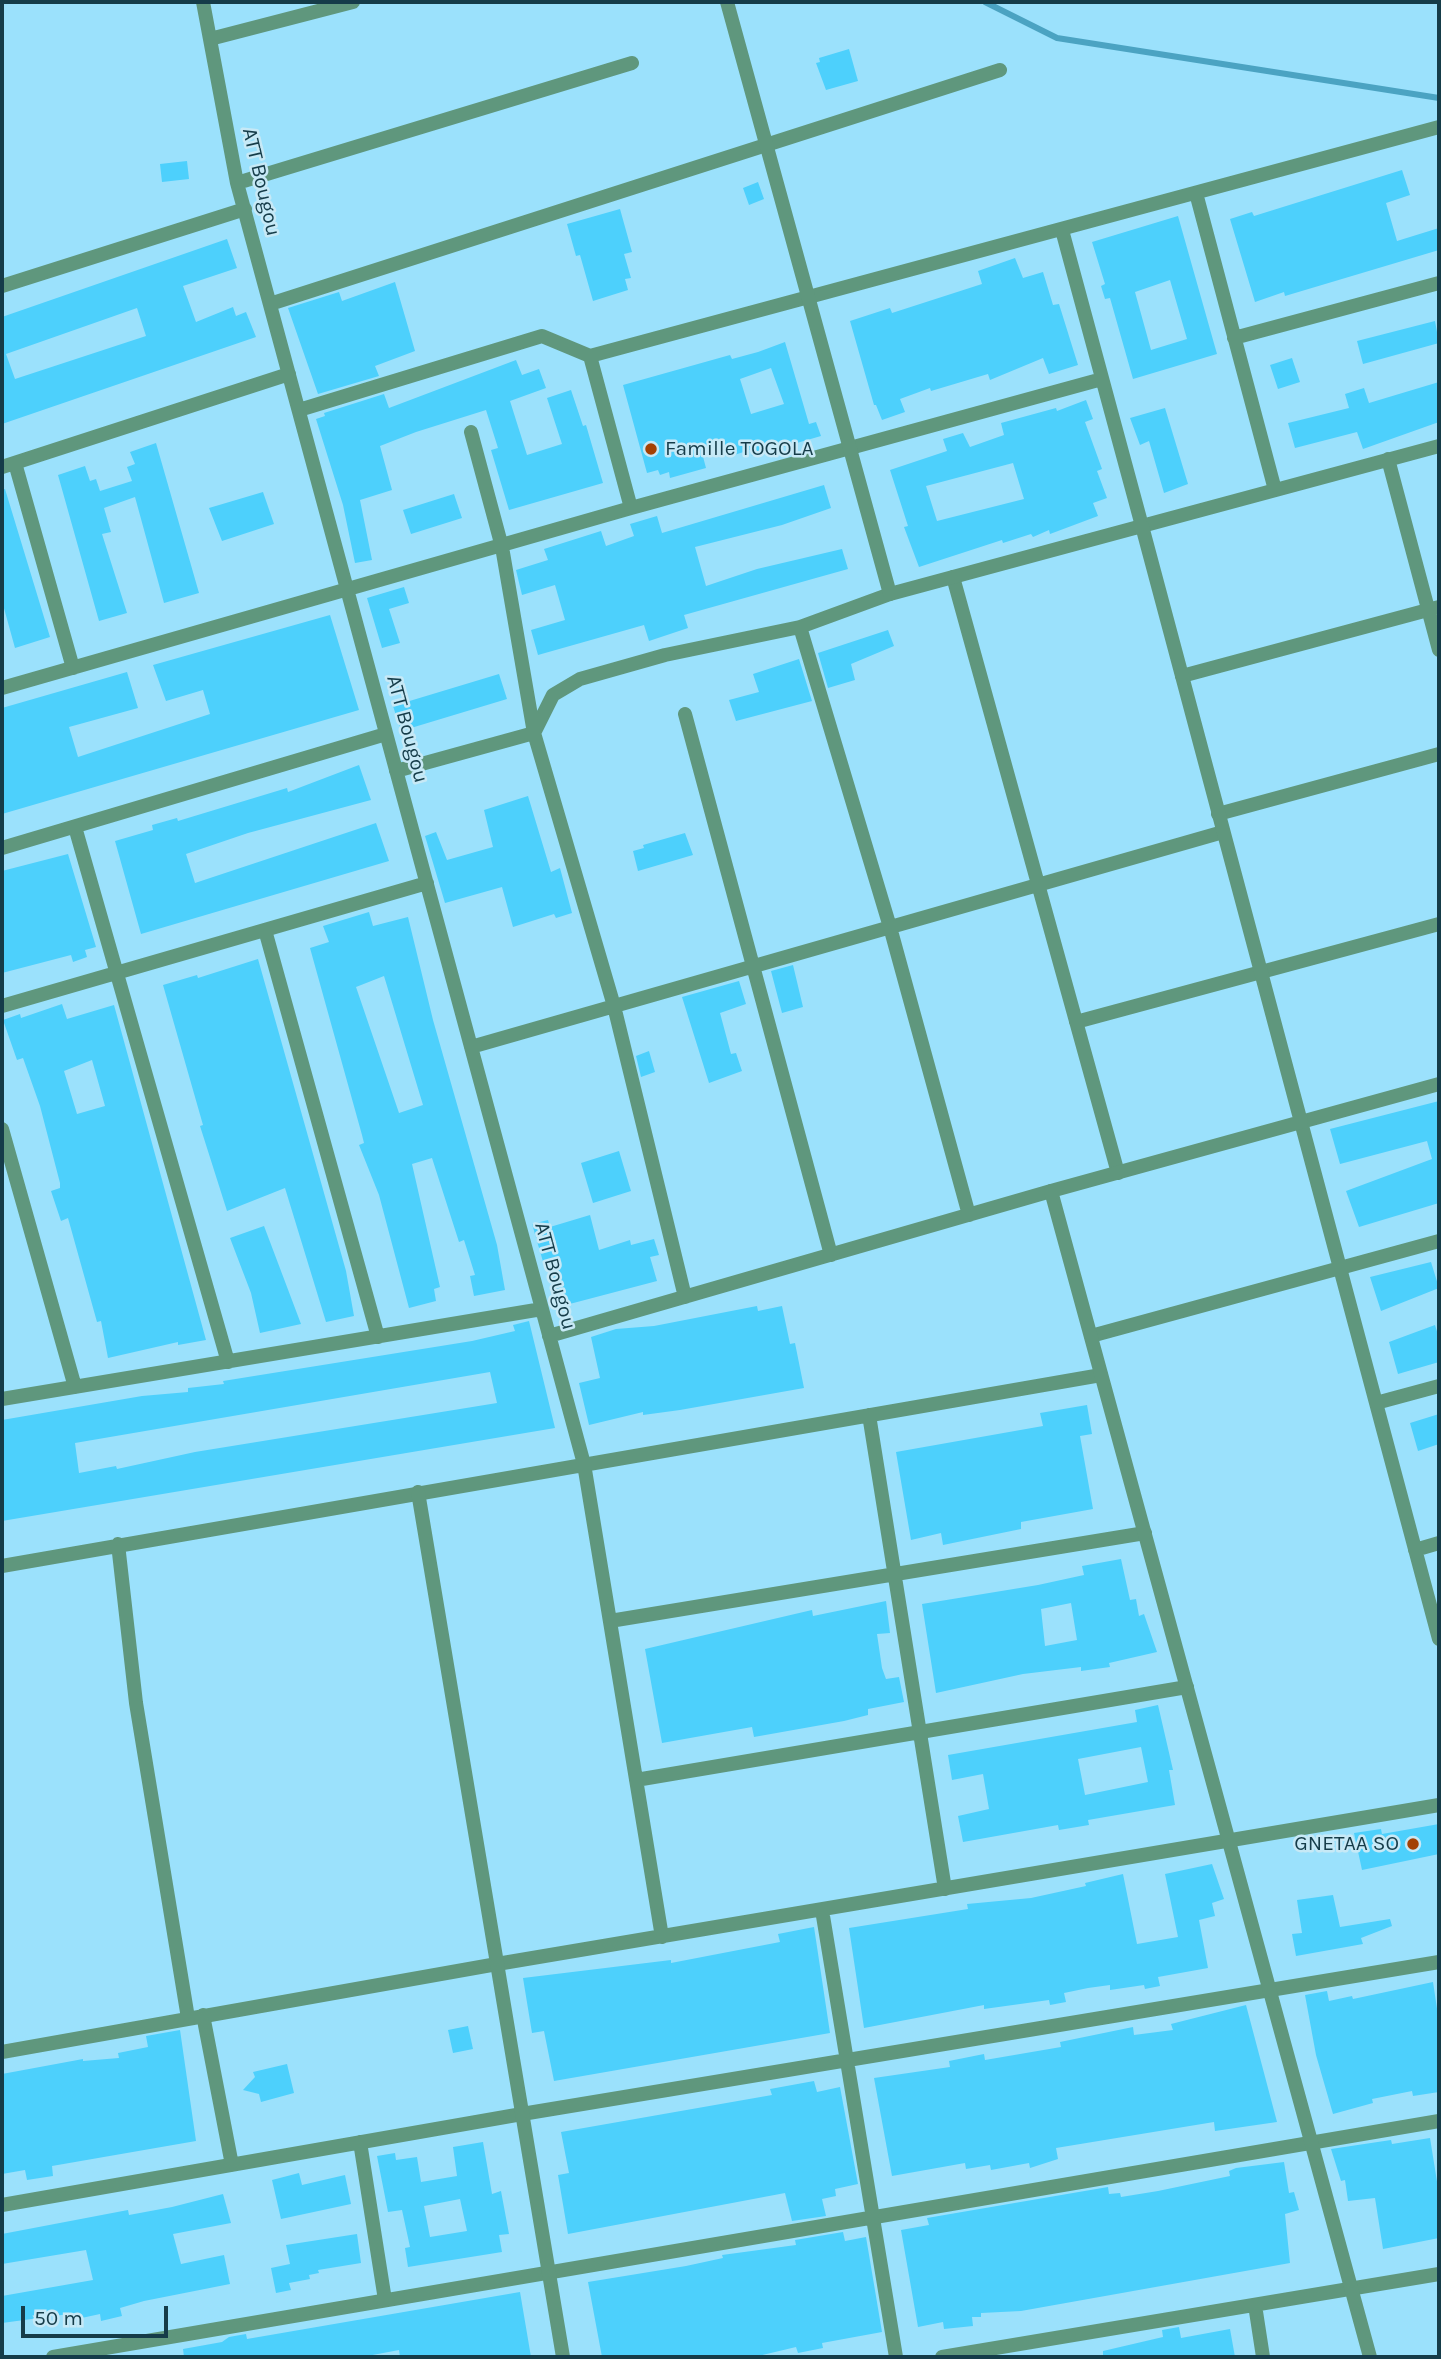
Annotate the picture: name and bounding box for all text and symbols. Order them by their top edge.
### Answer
street label: ATT Bougou [236,125,286,239]
place label: Famille TOGOLA [665,436,814,462]
marker: Famille TOGOLA [643,441,659,457]
street label: ATT Bougou [381,672,433,786]
street label: ATT Bougou [529,1219,581,1333]
place label: GNETAA SO [1294,1831,1399,1857]
marker: GNETAA SO [1405,1836,1421,1852]
scale bar [24,2292,172,2336]
text: 50 m [34,2306,83,2330]

